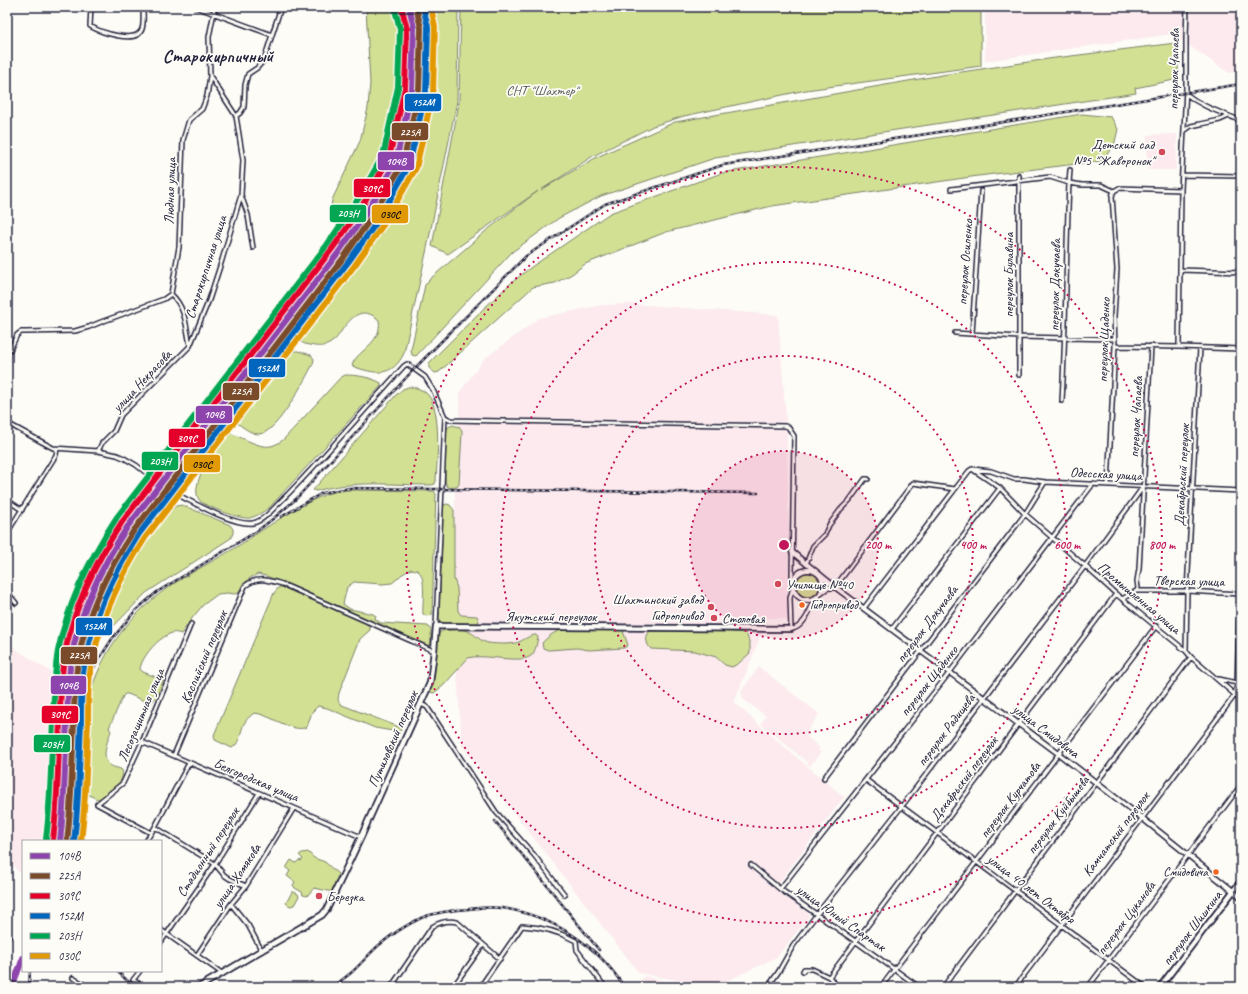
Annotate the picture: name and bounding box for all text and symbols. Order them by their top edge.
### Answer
street label: переулок Чапаева [1165,27,1183,110]
district label: Старокирпичный [163,45,275,67]
park label: СНТ "Шахтер" [506,82,581,99]
line badge: 152М [404,93,442,112]
text: 152М [412,95,436,109]
line badge: 225А [391,122,429,141]
text: 225А [400,125,422,139]
place label: Детский сад №5 "Жаворонок" [1074,136,1157,169]
marker: Детский сад №5 "Жаворонок" [1157,147,1167,157]
line badge: 104В [377,151,415,171]
text: 104В [386,154,408,168]
street label: Людная улица [160,156,180,225]
line badge: 309С [353,178,391,198]
text: 309С [362,181,384,195]
line badge: 203Н [329,204,367,223]
line badge: 030C [371,204,409,224]
text: 203Н [337,206,361,220]
text: 030C [380,207,402,221]
street label: Старокирпичная улица [181,212,231,321]
street label: переулок Осипенко [954,218,977,305]
street label: переулок Булавина [1000,231,1017,317]
street label: переулок Докучаева [1046,237,1064,331]
street label: переулок Щаденко [1094,296,1114,383]
street label: улица Некрасова [108,346,176,416]
line badge: 152М [248,358,286,378]
text: 152М [256,361,280,375]
street label: переулок Чапаева [1125,375,1147,458]
line badge: 225А [222,382,260,401]
text: 225А [231,384,253,398]
line badge: 104В [195,405,233,424]
text: 104В [204,407,226,421]
street label: Декабрьский переулок [1171,422,1193,526]
line badge: 309С [168,428,206,448]
text: 309С [177,431,199,445]
line badge: 203Н [141,451,179,471]
text: 203Н [149,454,173,468]
line badge: 030C [183,454,221,473]
text: 030C [192,457,214,471]
street label: Одесская улица [1070,464,1144,484]
text: 200 m [865,537,892,553]
text: 400 m [960,537,987,553]
text: 600 m [1054,537,1081,553]
text: 800 m [1149,537,1176,553]
centre of rings [777,538,791,552]
street label: Промышленная улица [1094,558,1185,638]
street label: Тверская улица [1154,572,1226,590]
place label: Училище №40 [786,576,855,593]
marker: Училище №40 [773,579,783,589]
street label: переулок Докучаева [892,581,962,666]
place label: Шахтинский завод Гидропривод [612,591,704,624]
place label: Гидропривод [810,597,860,613]
marker: Гидропривод [797,600,807,610]
marker: Шахтинский завод Гидропривод [706,602,716,612]
street label: Каспийский переулок [177,607,232,706]
street label: Якутский переулок [506,608,598,625]
place label: Столовая [722,610,766,627]
marker: Столовая [709,613,719,623]
line badge: 152М [75,617,113,636]
text: 152М [83,619,107,633]
street label: переулок Щаденко [896,642,962,720]
line badge: 225А [60,646,98,665]
text: 225А [69,648,91,662]
street label: Лесозащитная улица [114,665,169,764]
line badge: 104В [50,675,87,695]
text: 104В [58,678,80,692]
street label: Путиловский переулок [364,687,423,790]
street label: переулок Радищева [913,689,980,770]
street label: улица Смидовича [1009,700,1083,762]
line badge: 309С [41,705,79,724]
text: 309С [50,707,72,721]
street label: Декабрьский переулок [926,732,1003,825]
line badge: 203Н [33,734,71,753]
text: 203Н [41,737,65,751]
street label: Белгородская улица [211,755,302,806]
street label: переулок Курчатова [976,757,1045,841]
street label: переулок Куйбышева [1023,771,1094,857]
street label: Камчатский переулок [1079,787,1154,880]
street label: Стадионный переулок [173,803,244,900]
legend [22,840,162,972]
street label: улица Хомякова [209,840,265,912]
text: 104В [58,848,81,864]
street label: улица 40 лет Октября [983,850,1079,928]
place label: Смидовича [1163,864,1209,880]
marker: Смидовича [1211,867,1221,877]
text: 225А [58,868,81,884]
street label: переулок Цуканова [1093,877,1160,958]
street label: улица Юный Спартак [792,880,890,956]
street label: переулок Шишкина [1158,887,1226,969]
text: 309С [58,888,81,904]
place label: Березка [327,888,365,905]
marker: Березка [314,891,324,901]
text: 152М [58,908,84,924]
text: 203Н [58,928,83,944]
text: 030C [58,948,81,964]

